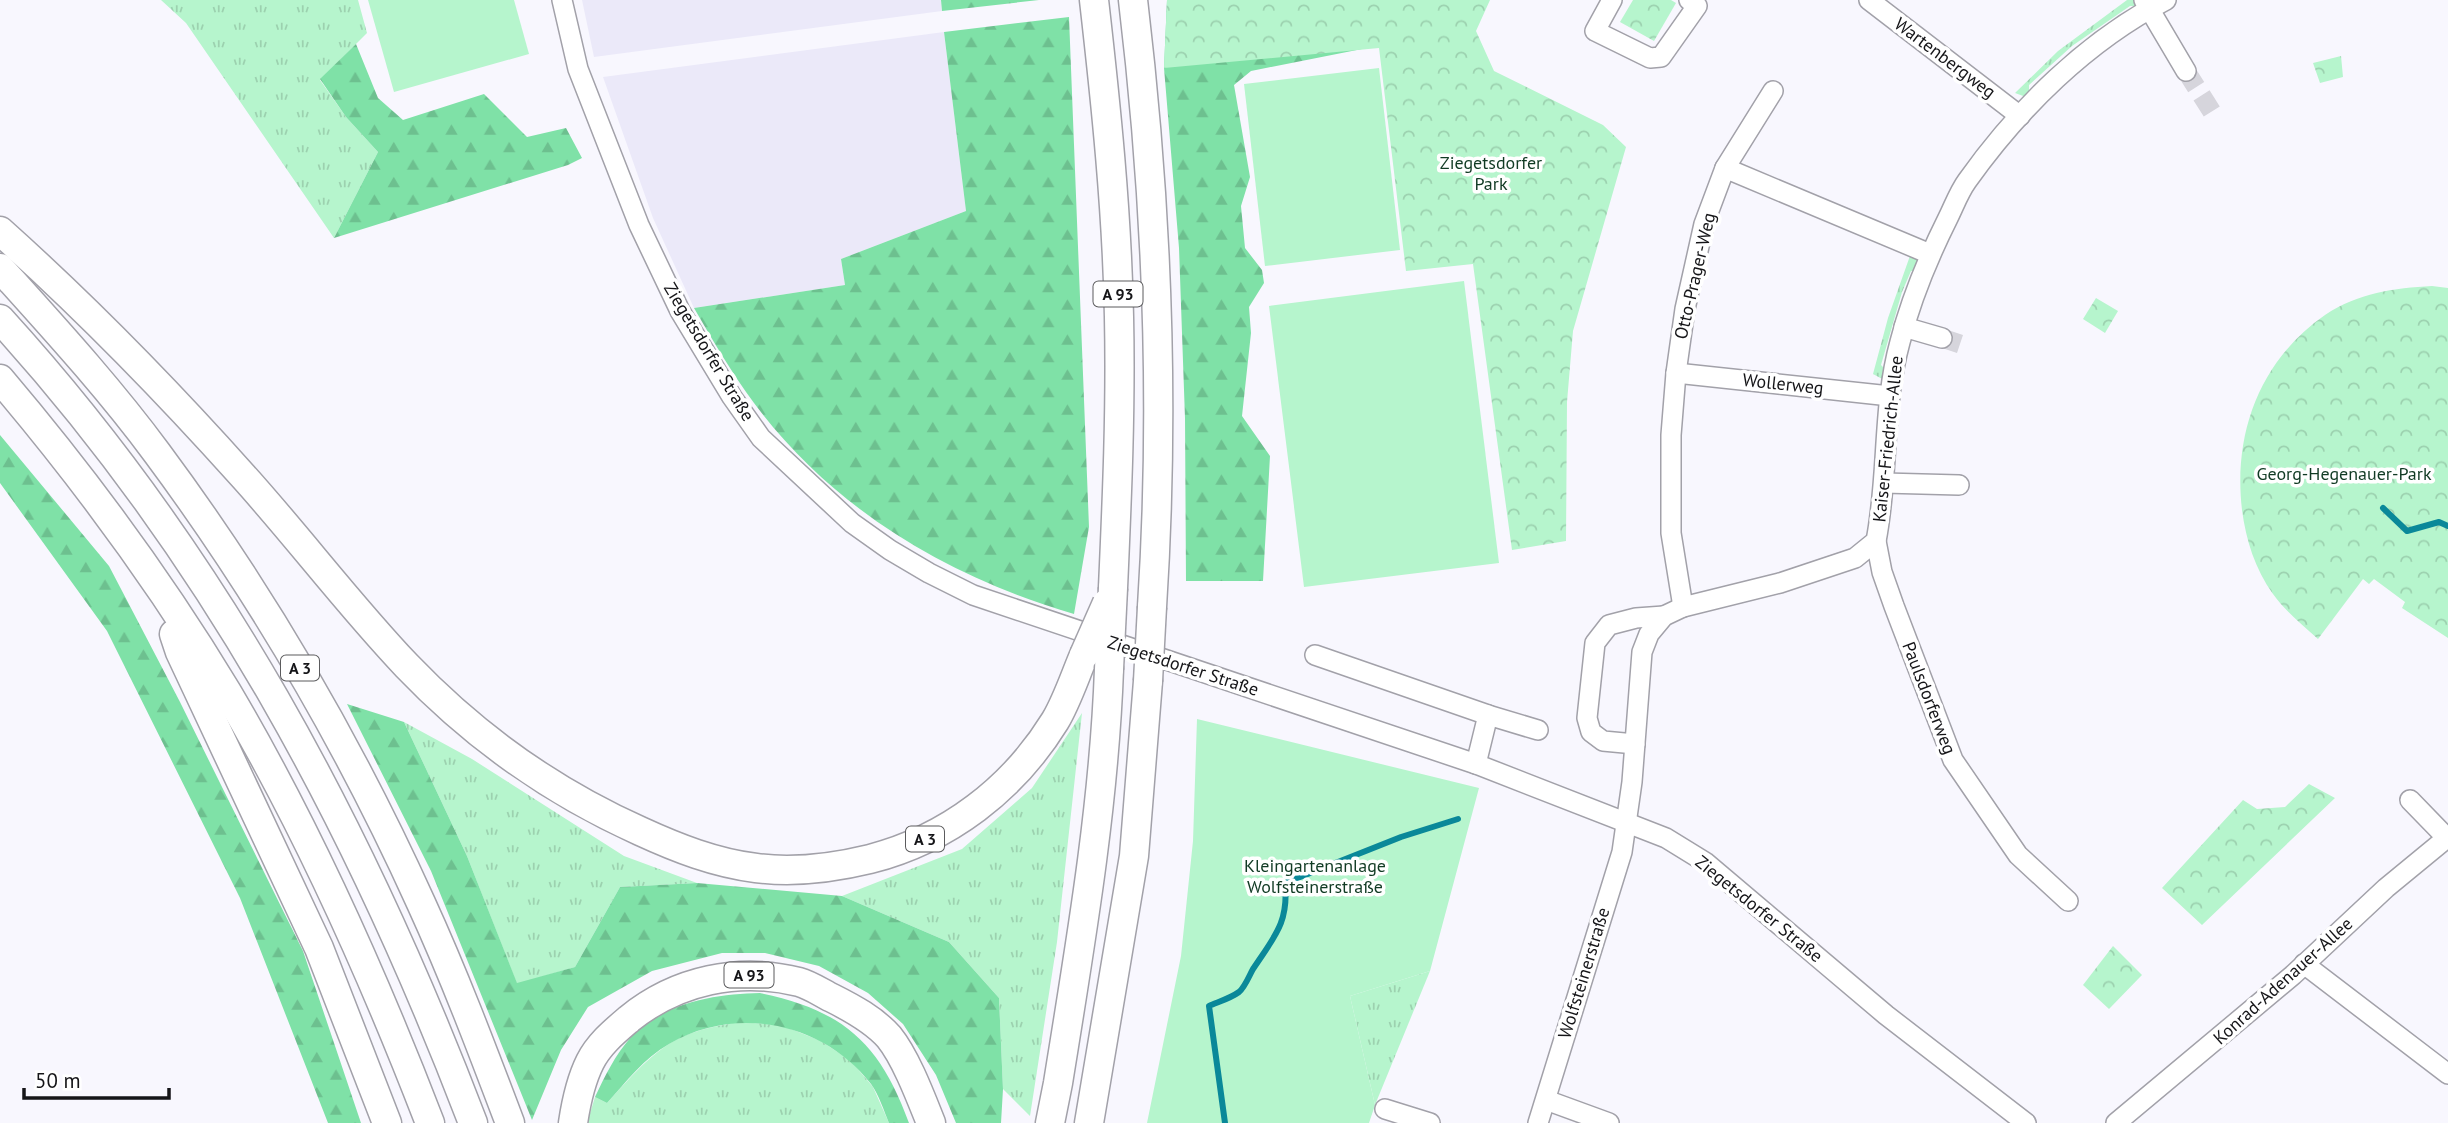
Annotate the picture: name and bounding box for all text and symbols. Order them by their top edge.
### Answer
street label: Wartenbergweg [1890,12,2001,103]
park label: Ziegetsdorfer Park [1440,151,1542,195]
street label: Otto-Prager-Weg [1669,210,1720,341]
street label: Ziegetsdorfer Straße [659,278,760,425]
road number: A 93 [1094,282,1142,306]
street label: Kaiser-Friedrich-Allee [1867,355,1908,523]
street label: Wollerweg [1741,368,1825,399]
park label: Georg-Hegenauer-Park [2256,462,2432,485]
street label: Ziegetsdorfer Straße [1105,630,1262,701]
street label: Paulsdorferweg [1897,638,1961,757]
road number: A 3 [281,656,319,680]
road number: A 3 [906,826,944,852]
street label: Ziegetsdorfer Straße [1691,850,1828,967]
park label: Kleingartenanlage Wolfsteinerstraße [1244,854,1386,898]
street label: Wolfsteinerstraße [1553,905,1614,1041]
street label: Konrad-Adenauer-Allee [2208,912,2357,1049]
road number: A 93 [724,962,774,987]
scale bar [24,1056,170,1100]
text: 50 m [35,1067,81,1094]

